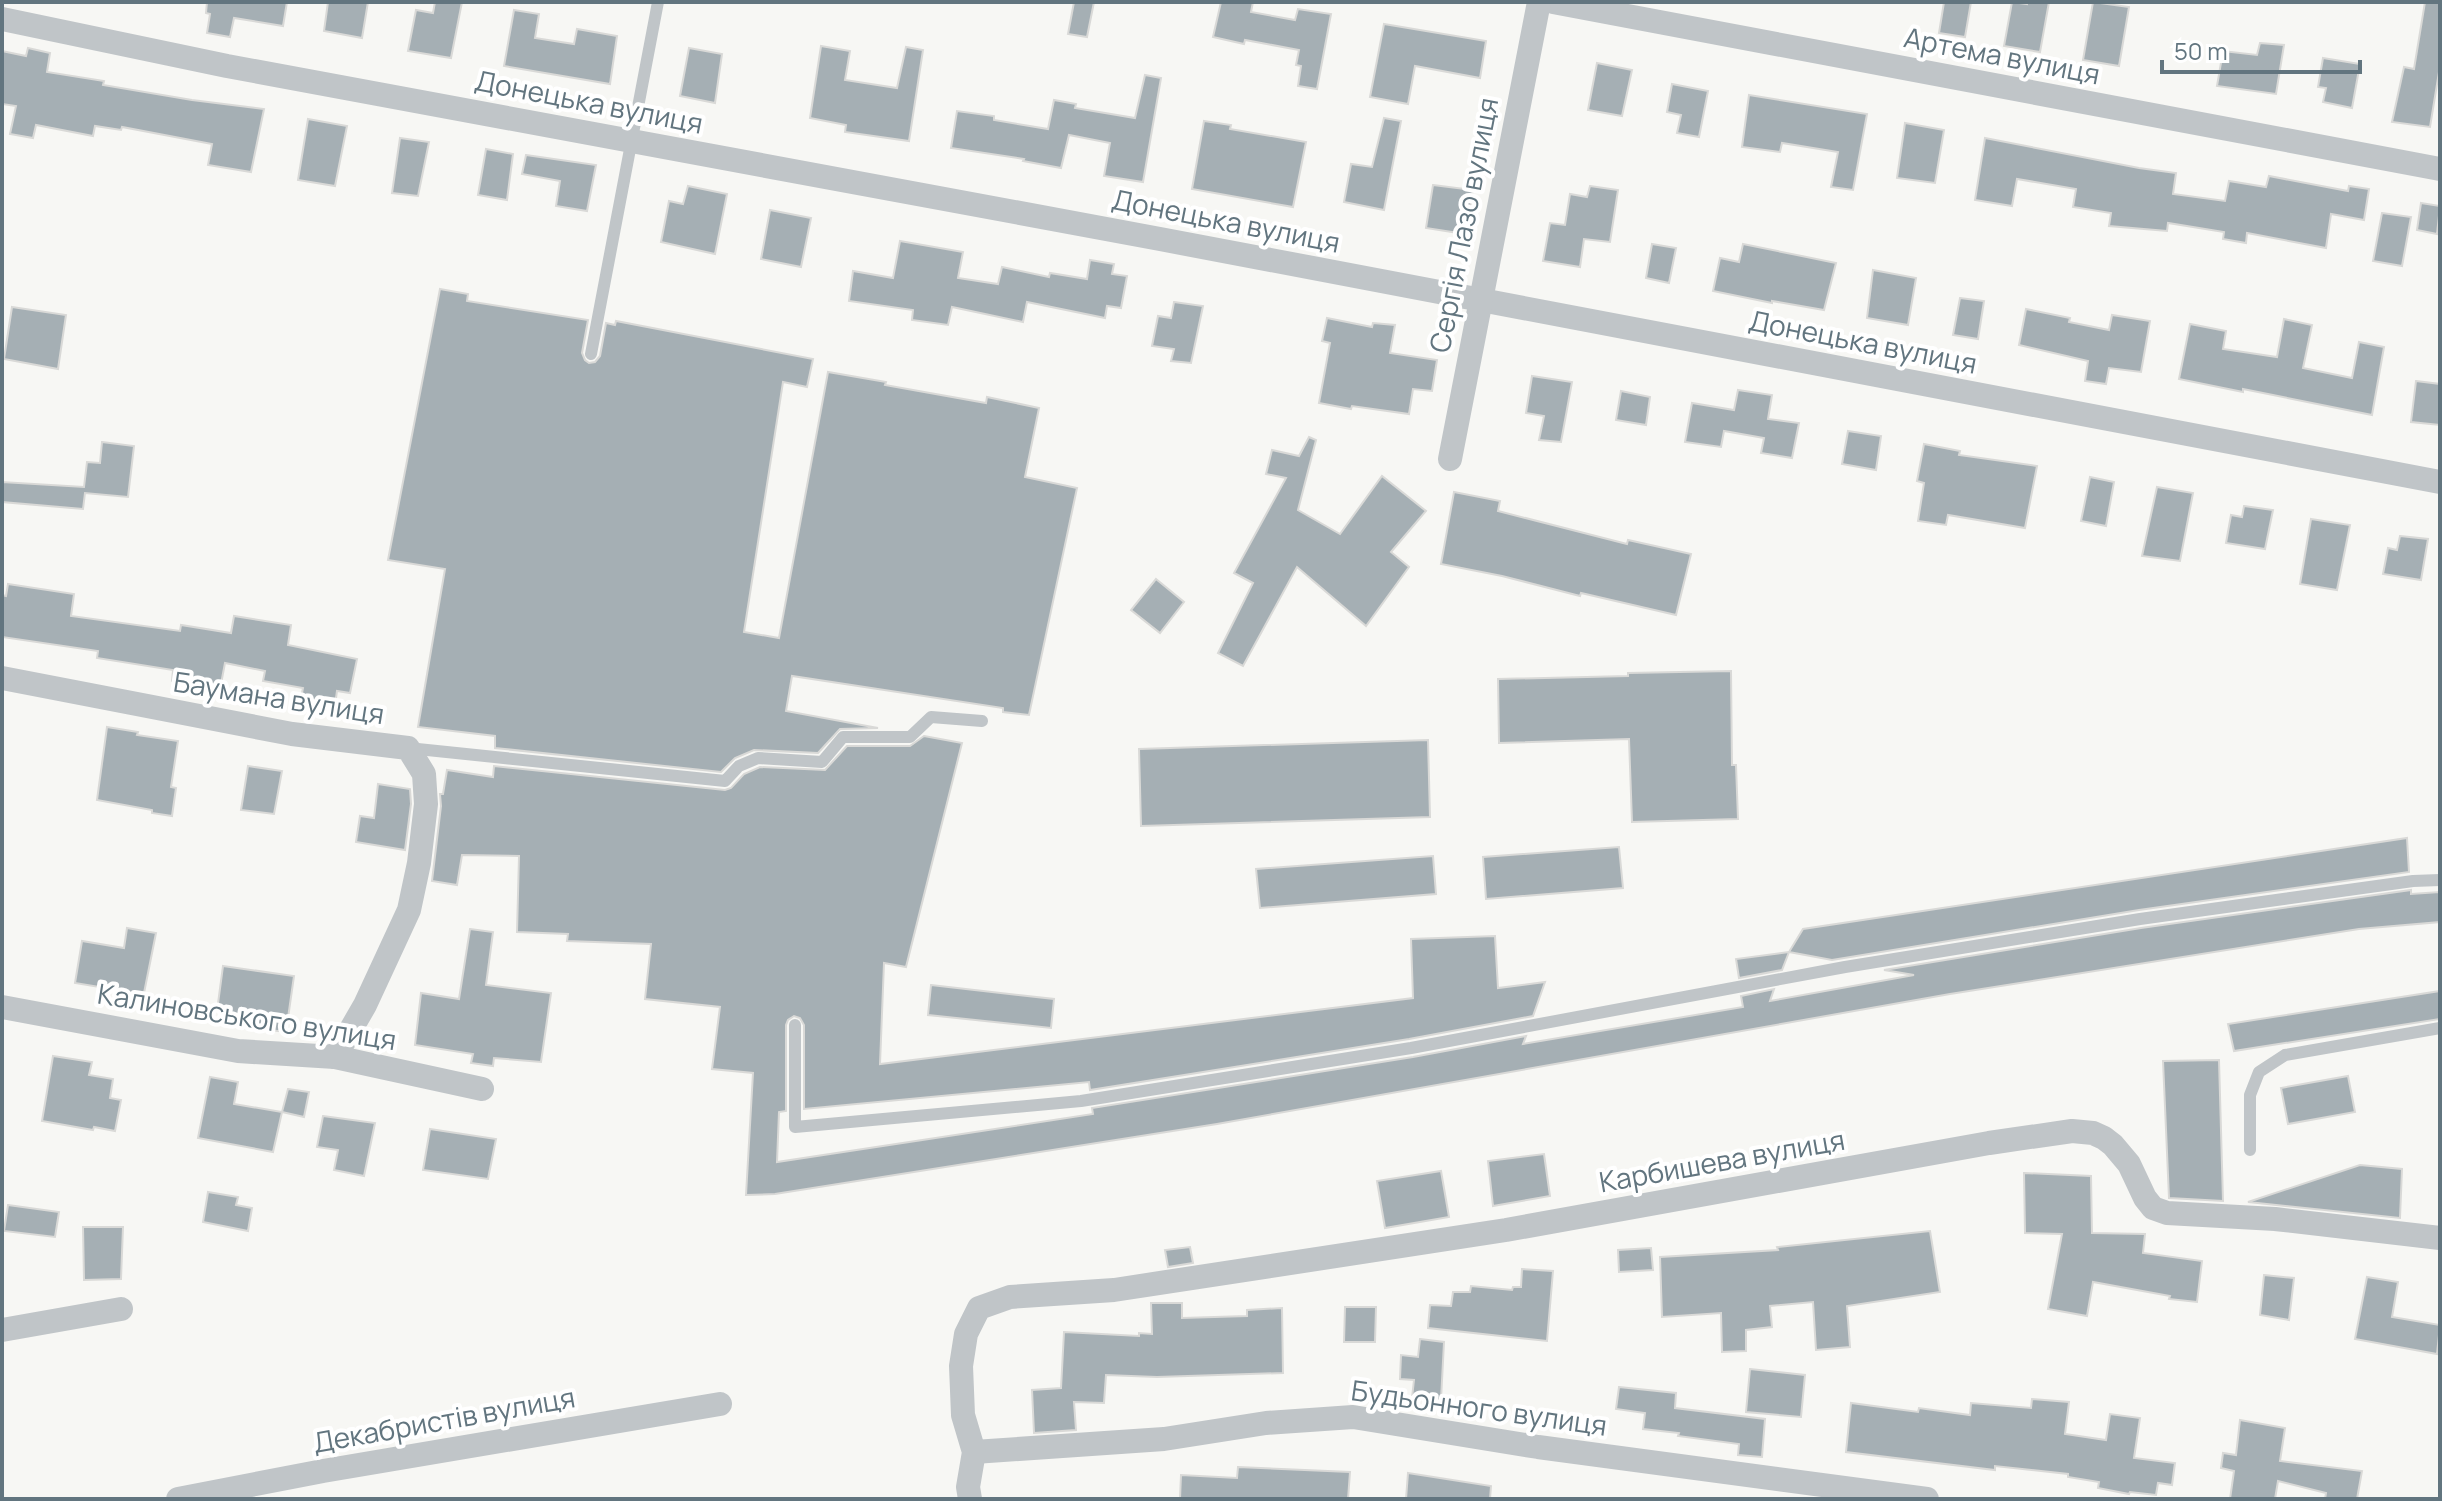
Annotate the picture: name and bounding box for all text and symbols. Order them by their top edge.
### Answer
street label: Артема вулиця [1901,17,2103,93]
scale bar [2162,24,2360,74]
text: 50 m [2174,34,2228,67]
street label: Донецька вулиця [472,60,706,142]
street label: Сергія Лазо вулиця [1420,94,1506,356]
street label: Донецька вулиця [1109,179,1343,261]
street label: Донецька вулиця [1746,300,1980,382]
street label: Баумана вулиця [171,662,387,732]
street label: Калиновського вулиця [95,974,399,1058]
street label: Карбишева вулиця [1596,1120,1848,1200]
street label: Будьонного вулиця [1349,1370,1610,1444]
street label: Декабристів вулиця [310,1377,578,1461]

